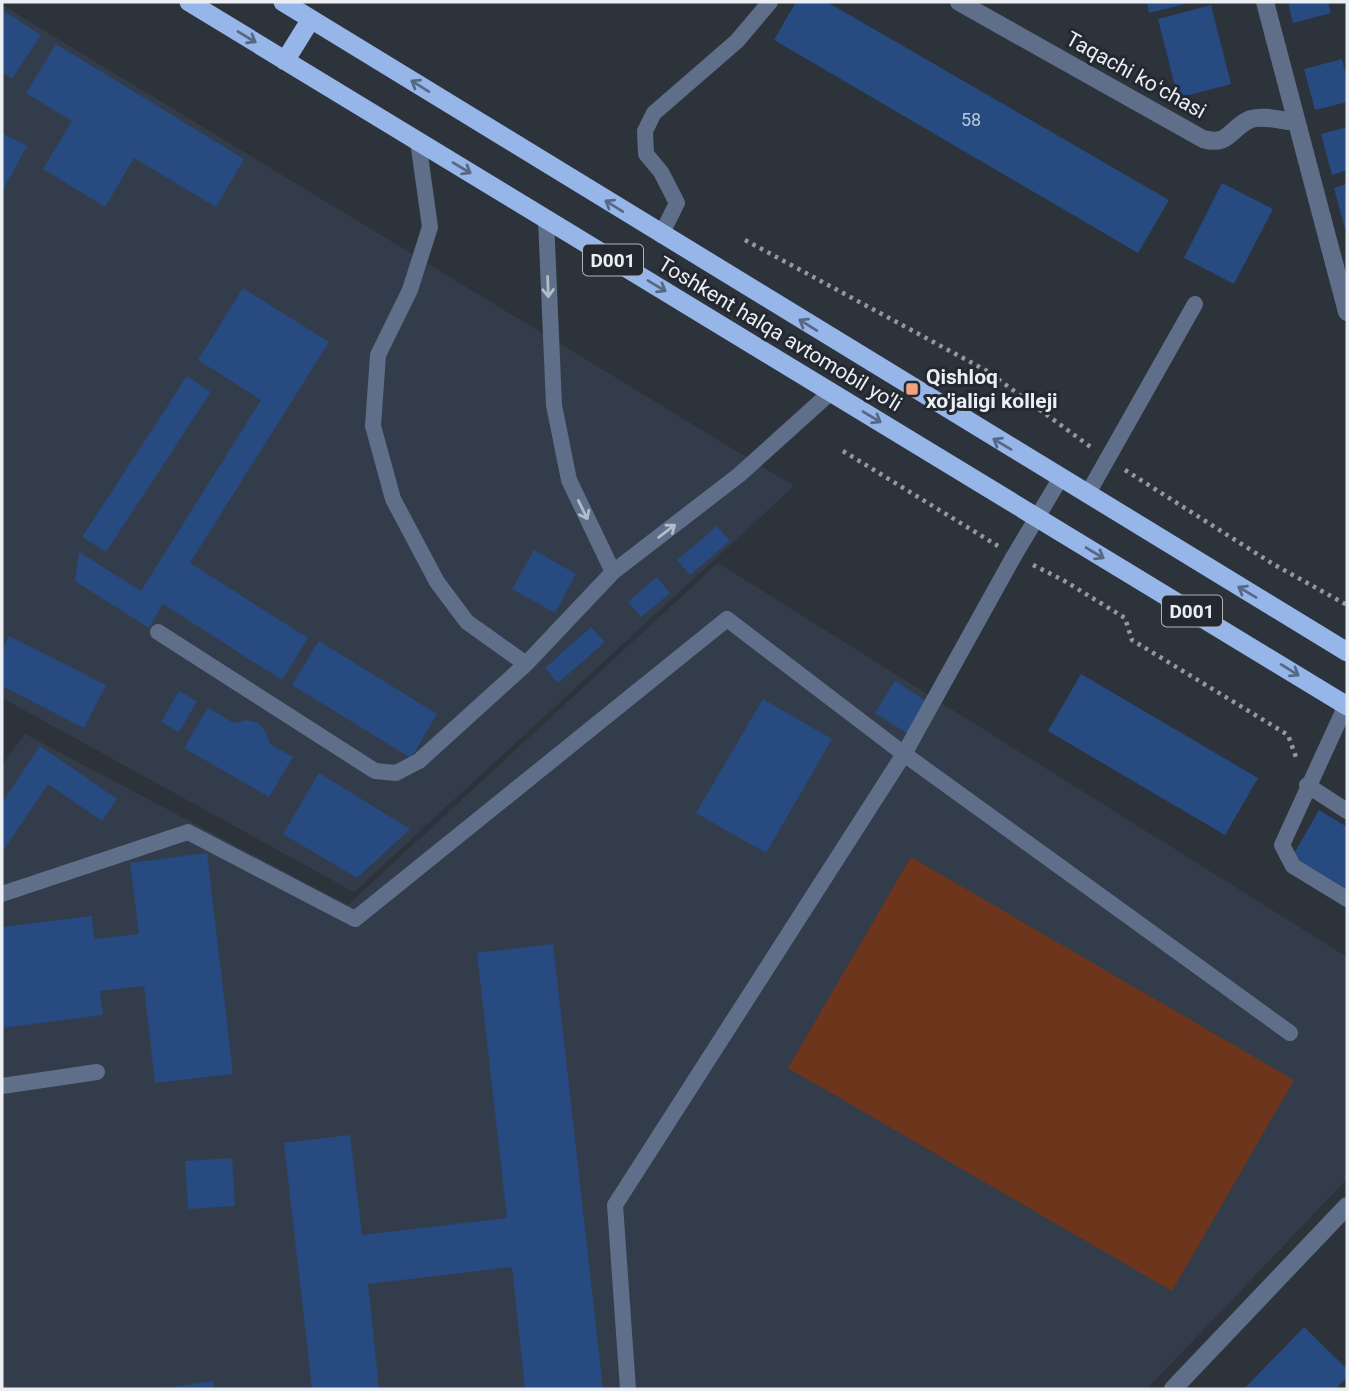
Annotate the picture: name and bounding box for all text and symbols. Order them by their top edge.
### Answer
street label: Taqachi koʻchasi [1062,27,1210,123]
one-way arrow [237,31,257,45]
one-way arrow [411,79,431,93]
house number: 58 [961,109,981,130]
one-way arrow [452,162,472,176]
one-way arrow [605,198,624,213]
road number: D001 [583,244,643,276]
street label: Toshkent halqa avtomobil yo'li [654,252,906,416]
one-way arrow [542,275,555,298]
one-way arrow [646,280,666,294]
one-way arrow [798,317,818,331]
place label: Qishloq xo'jaligi kolleji [926,365,1058,413]
marker: Qishloq xo'jaligi kolleji [904,381,920,397]
one-way arrow [862,411,882,425]
one-way arrow [992,436,1012,450]
one-way arrow [576,499,590,520]
one-way arrow [657,523,676,538]
one-way arrow [1084,546,1104,560]
one-way arrow [1237,584,1257,598]
road number: D001 [1162,596,1222,626]
one-way arrow [1279,664,1299,678]

